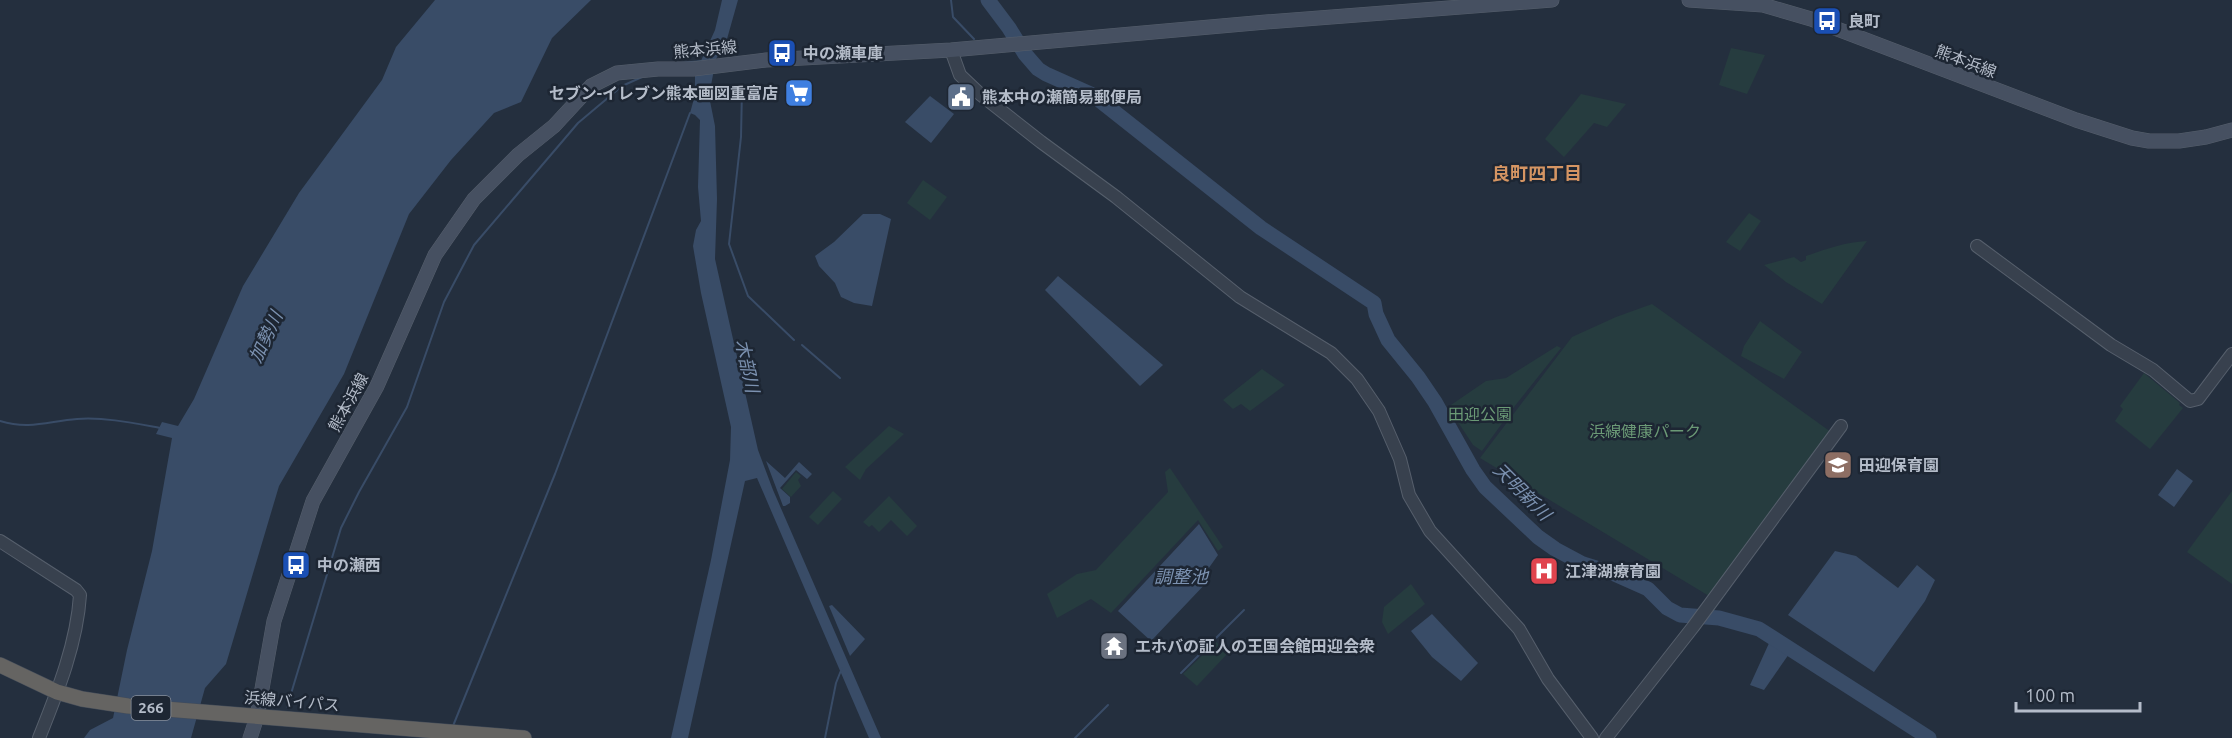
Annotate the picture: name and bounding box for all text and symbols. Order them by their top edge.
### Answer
bus stop icon: 良町 [1811,5,1843,37]
place label: 良町 [1848,12,1880,30]
street label: 熊本浜線 [672,37,738,61]
bus stop icon: 中の瀬車庫 [766,37,798,69]
street label: 熊本浜線 [1933,41,1999,81]
place label: 中の瀬車庫 [803,44,883,62]
supermarket icon: セブン-イレブン熊本画図重富店 [783,77,815,109]
public building icon: 熊本中の瀬簡易郵便局 [945,81,977,113]
place label: セブン-イレブン熊本画図重富店 [549,84,778,102]
place label: 熊本中の瀬簡易郵便局 [982,88,1142,106]
district label: 良町四丁目 [1492,163,1582,183]
water label: 加勢川 [245,306,286,365]
water label: 木部川 [733,337,764,396]
street label: 熊本浜線 [325,370,371,434]
park label: 田迎公園 [1448,405,1512,423]
park label: 浜線健康パーク [1589,422,1701,440]
school or university icon: 田迎保育園 [1822,449,1854,481]
place label: 田迎保育園 [1859,456,1939,474]
water label: 天明新川 [1490,459,1557,525]
bus stop icon: 中の瀬西 [280,549,312,581]
hospital icon: 江津湖療育園 [1528,555,1560,587]
place label: 中の瀬西 [317,556,381,574]
place label: 江津湖療育園 [1565,562,1661,580]
water label: 調整池 [1154,566,1210,586]
temple icon: エホバの証人の王国会館田迎会衆 [1098,630,1130,662]
place label: エホバの証人の王国会館田迎会衆 [1135,637,1375,655]
scale bar [2016,675,2140,713]
text: 100 m [2025,685,2075,705]
street label: 浜線バイパス [244,688,340,714]
road number: 266 [132,696,170,720]

